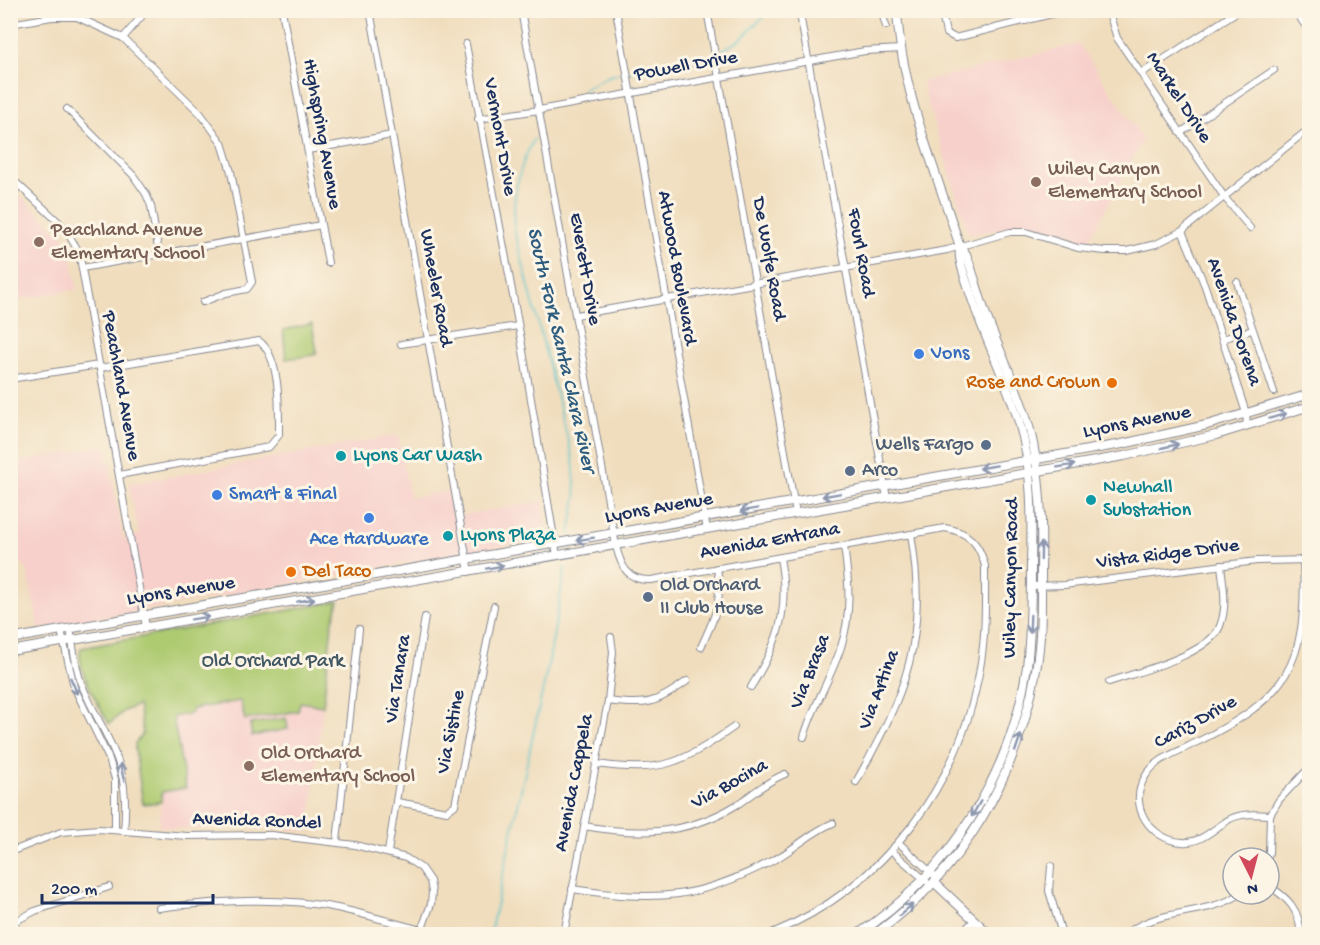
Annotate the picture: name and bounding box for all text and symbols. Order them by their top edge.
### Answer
street label: Powell Drive [632,46,740,88]
street label: Markel Drive [1140,48,1216,148]
street label: Highspring Avenue [296,57,346,212]
street label: Vermont Drive [477,75,521,198]
place label: Wiley Canyon Elementary School [1048,159,1202,205]
marker: Wiley Canyon Elementary School [1029,175,1043,189]
street label: Atwood Boulevard [651,189,701,349]
street label: De Wolfe Road [745,194,791,325]
street label: Fourl Road [841,206,880,302]
street label: Everett Drive [563,211,605,328]
place label: Peachland Avenue Elementary School [50,220,205,266]
water label: South Fork Santa Clara River [520,225,601,479]
street label: Wheeler Road [413,228,457,351]
marker: Peachland Avenue Elementary School [32,235,46,249]
street label: Avenida Dorena [1200,255,1266,390]
street label: Peachland Avenue [95,308,145,463]
place label: Vons [930,343,970,366]
marker: Vons [912,347,926,361]
place label: Rose and Crown [966,372,1100,395]
marker: Rose and Crown [1105,376,1119,390]
street label: Lyons Avenue [1081,401,1194,445]
one-way arrow [1268,410,1287,421]
place label: Wells Fargo [876,434,974,457]
marker: Wells Fargo [979,438,993,452]
one-way arrow [1160,440,1179,451]
place label: Lyons Car Wash [353,445,482,468]
marker: Lyons Car Wash [334,449,348,463]
place label: Arco [862,460,898,483]
one-way arrow [1055,460,1075,471]
one-way arrow [979,462,999,473]
marker: Arco [843,464,857,478]
place label: Newhall Substation [1103,477,1192,523]
place label: Smart & Final [229,484,337,507]
marker: Smart & Final [210,488,224,502]
street label: Lyons Avenue [603,488,715,530]
one-way arrow [821,490,841,501]
marker: Newhall Substation [1084,493,1098,507]
street label: Wiley Canyon Road [999,495,1025,658]
one-way arrow [740,505,760,516]
marker: Ace Hardware [362,511,376,525]
street label: Avenida Entrana [698,518,842,566]
place label: Lyons Plaza [460,525,557,548]
place label: Ace Hardware [310,529,429,552]
marker: Lyons Plaza [441,529,455,543]
one-way arrow [576,534,595,545]
street label: Vista Ridge Drive [1094,535,1241,575]
one-way arrow [1035,541,1047,561]
place label: Del Taco [301,561,371,584]
one-way arrow [484,561,504,572]
marker: Del Taco [284,565,298,579]
street label: Lyons Avenue [125,572,237,612]
place label: Old Orchard II Club House [660,575,764,621]
marker: Old Orchard II Club House [641,590,655,604]
one-way arrow [296,595,316,606]
one-way arrow [189,613,209,624]
one-way arrow [1024,614,1036,634]
street label: Via Brasa [785,631,837,713]
street label: Via Tanara [381,632,417,726]
street label: Via Artina [854,646,906,734]
park label: Old Orchard Park [202,651,346,674]
one-way arrow [69,677,81,695]
street label: Via Sistine [432,688,471,777]
street label: Cariz Drive [1151,691,1242,755]
street label: Avenida Cappela [550,711,600,854]
one-way arrow [1013,734,1024,753]
place label: Old Orchard Elementary School [261,743,415,789]
street label: Via Bocina [687,754,773,816]
marker: Old Orchard Elementary School [242,759,256,773]
one-way arrow [116,763,128,782]
one-way arrow [970,800,982,817]
street label: Avenida Rondel [192,808,322,836]
north arrow [1221,846,1281,906]
scale bar [42,867,213,905]
text: N [1245,877,1258,897]
text: 200 m [51,880,98,901]
one-way arrow [898,903,913,917]

